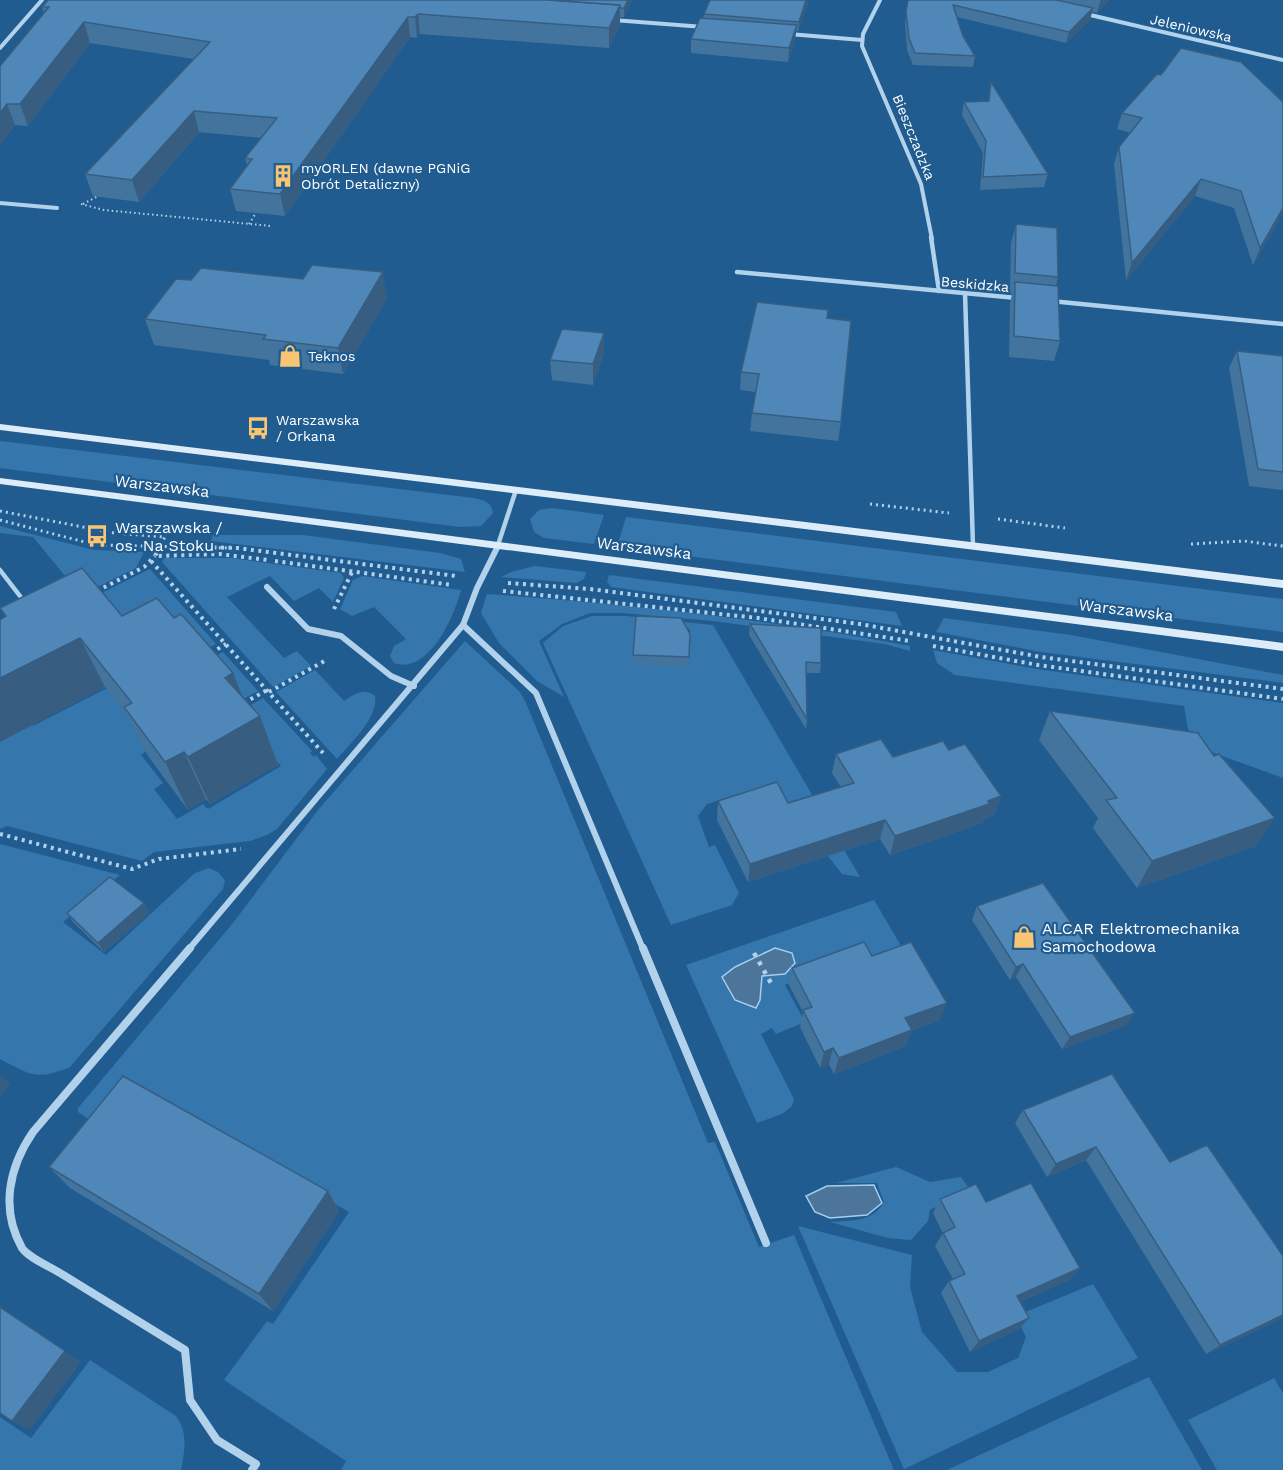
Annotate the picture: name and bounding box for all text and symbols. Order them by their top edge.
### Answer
street label: Jeleniowska [1149,11,1234,45]
street label: Bieszczadzka [890,92,938,182]
place label: myORLEN (dawne PGNiG Obrót Detaliczny) [301,160,470,192]
building icon: myORLEN (dawne PGNiG Obrót Detaliczny) [270,163,296,189]
street label: Beskidzka [940,273,1010,295]
shop icon: Teknos [277,343,303,369]
place label: Teknos [308,348,355,364]
place label: Warszawska / Orkana [276,412,360,444]
bus stop icon: Warszawska / Orkana [245,415,271,441]
street label: Warszawska [113,471,211,501]
place label: Warszawska / os. Na Stoku [115,518,223,555]
bus stop icon: Warszawska / os. Na Stoku [84,523,110,549]
street label: Warszawska [595,533,693,563]
street label: Warszawska [1077,595,1175,625]
place label: ALCAR Elektromechanika Samochodowa [1042,919,1240,956]
shop icon: ALCAR Elektromechanika Samochodowa [1011,924,1037,950]

